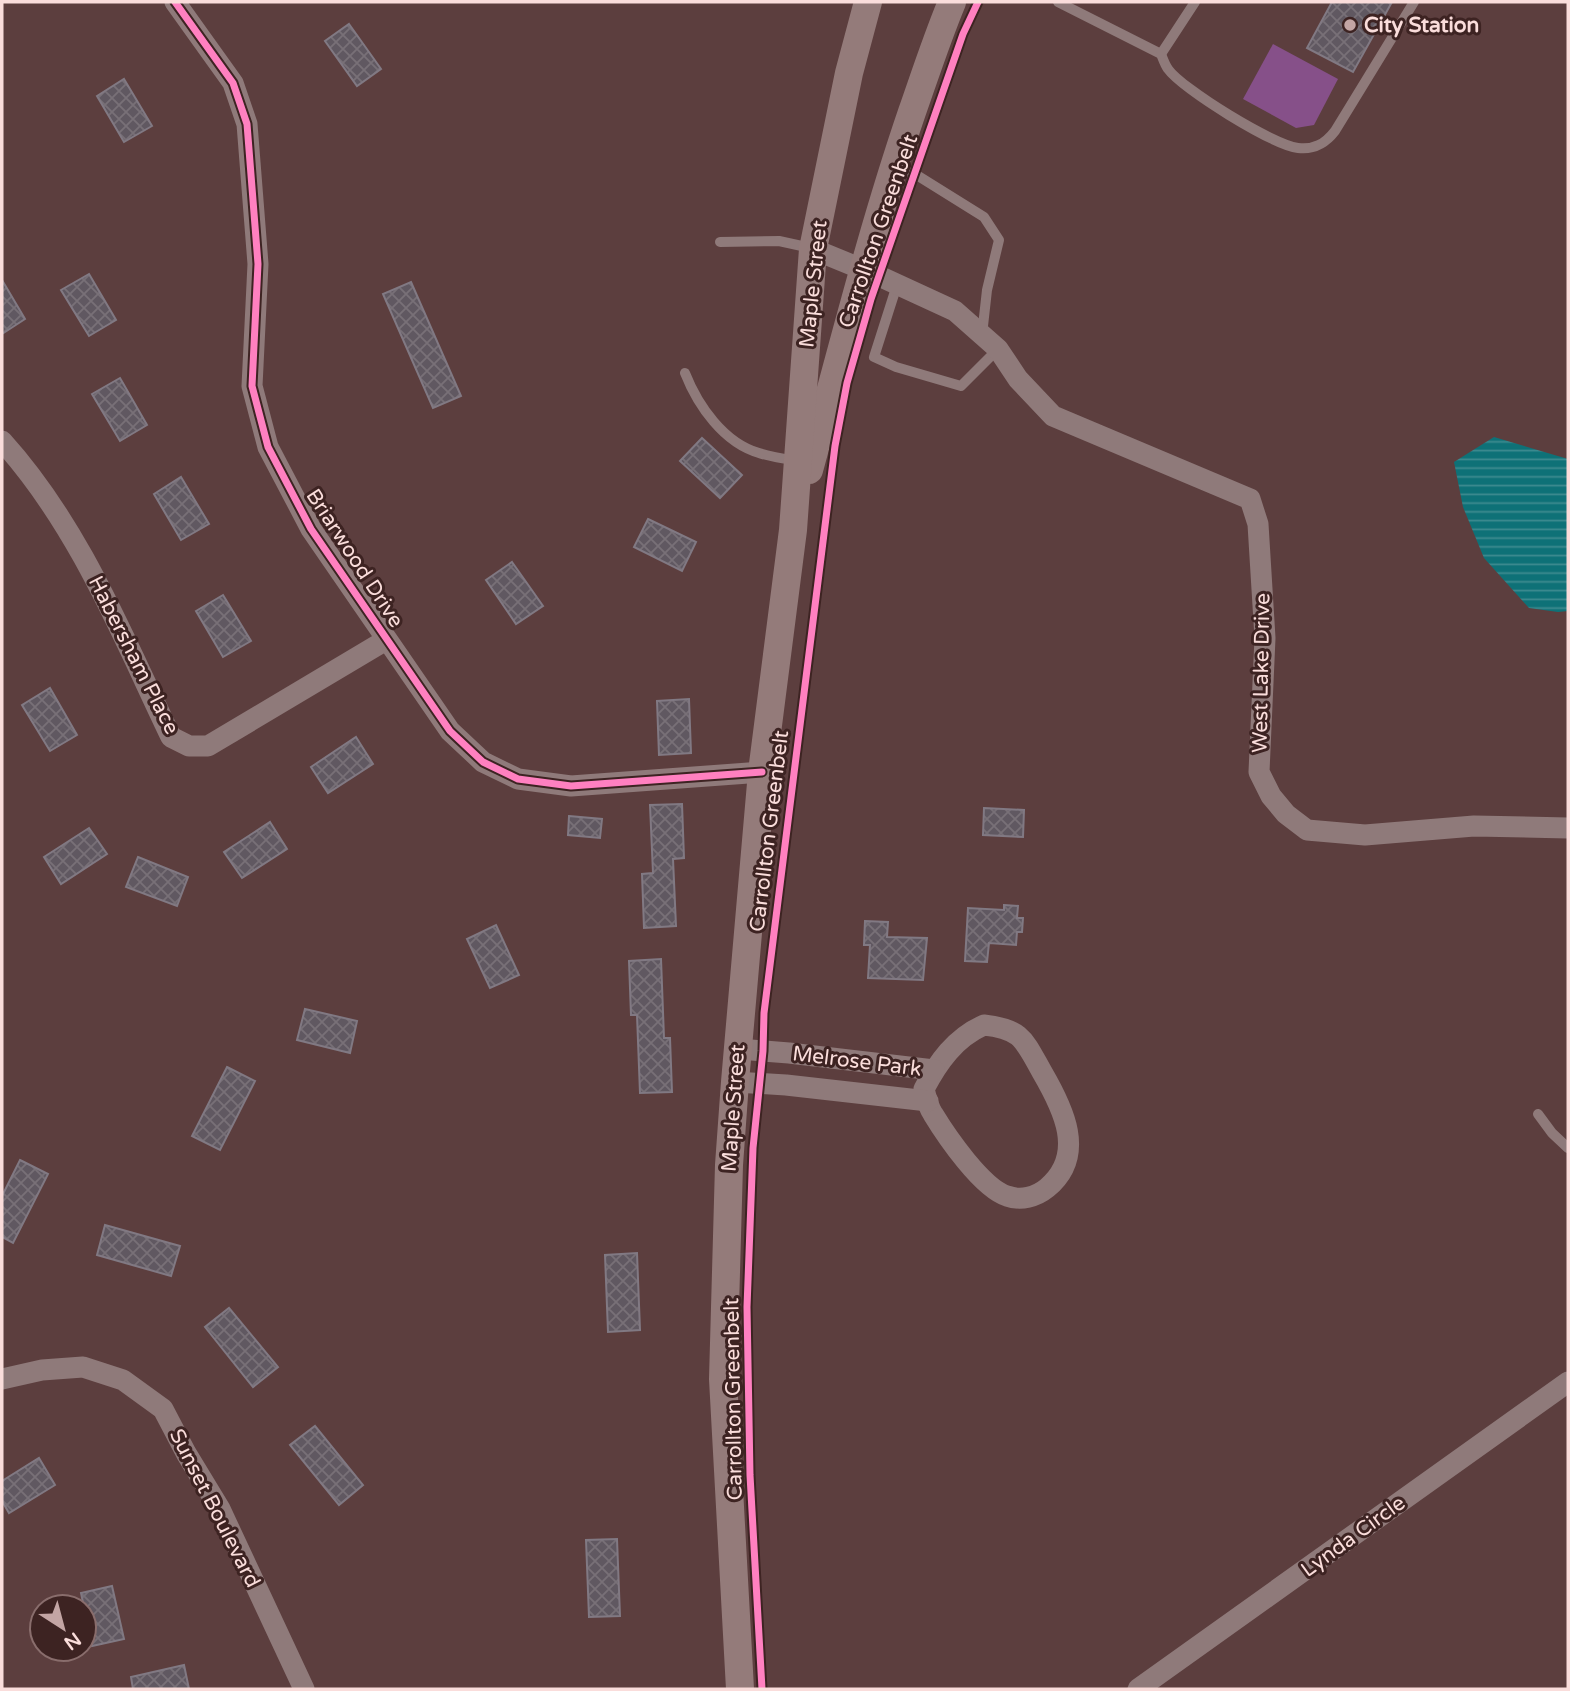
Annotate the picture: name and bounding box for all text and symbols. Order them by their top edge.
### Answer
place label: City Station [1364,13,1479,38]
marker: City Station [1342,17,1358,33]
street label: Carrollton Greenbelt [834,131,923,331]
street label: Maple Street [794,219,833,349]
street label: Briarwood Drive [301,484,409,632]
street label: Habersham Place [83,572,184,739]
street label: West Lake Drive [1248,593,1275,753]
street label: Carrollton Greenbelt [745,729,794,933]
street label: Melrose Park [791,1041,923,1082]
street label: Maple Street [717,1043,750,1173]
street label: Carrollton Greenbelt [719,1297,748,1501]
street label: Sunset Boulevard [164,1425,265,1592]
street label: Lynda Circle [1296,1490,1410,1583]
north arrow [28,1593,98,1663]
text: N [60,1628,85,1654]

